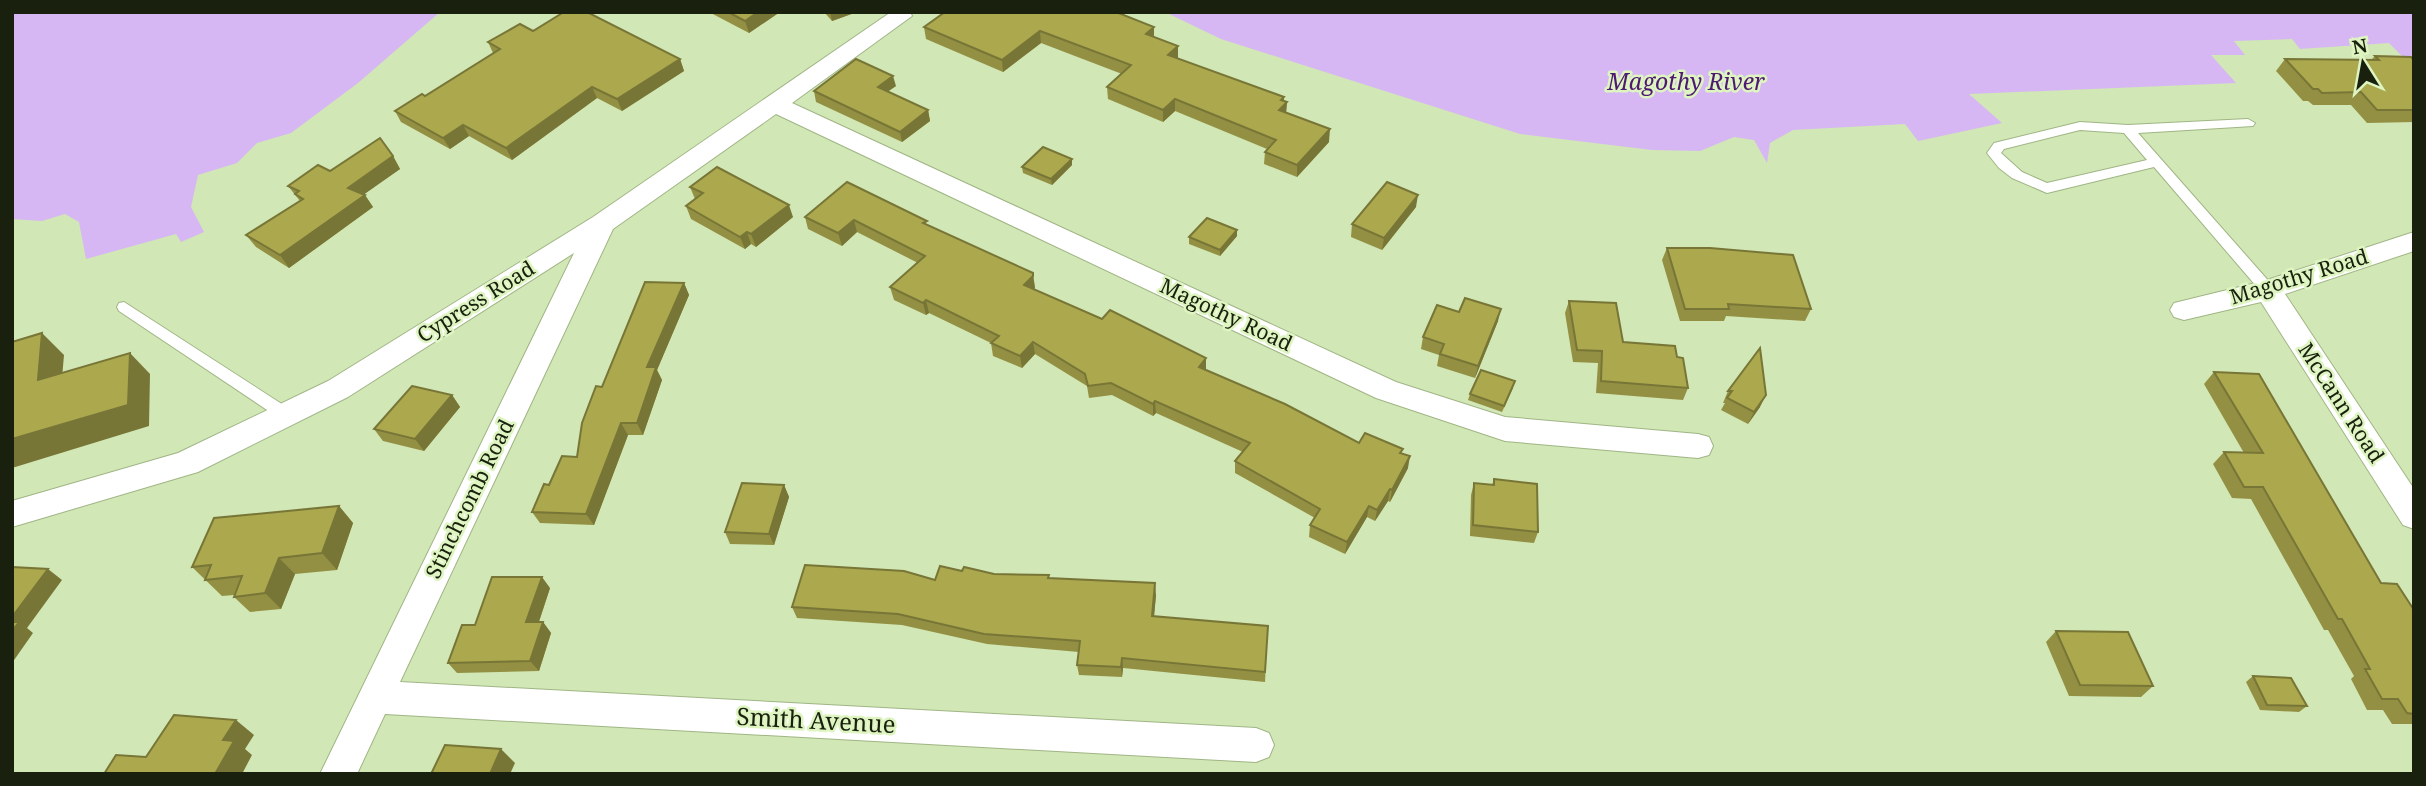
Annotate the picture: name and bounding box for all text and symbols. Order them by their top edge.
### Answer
north arrow [2328,28,2398,98]
text: N [2350,32,2370,61]
water label: Magothy River [1606,65,1765,97]
street label: Magothy Road [2226,242,2371,310]
street label: Cypress Road [411,254,540,348]
street label: Magothy Road [1156,271,1297,357]
street label: McCann Road [2293,337,2391,468]
street label: Stinchcomb Road [418,414,520,583]
street label: Smith Avenue [736,699,896,740]

